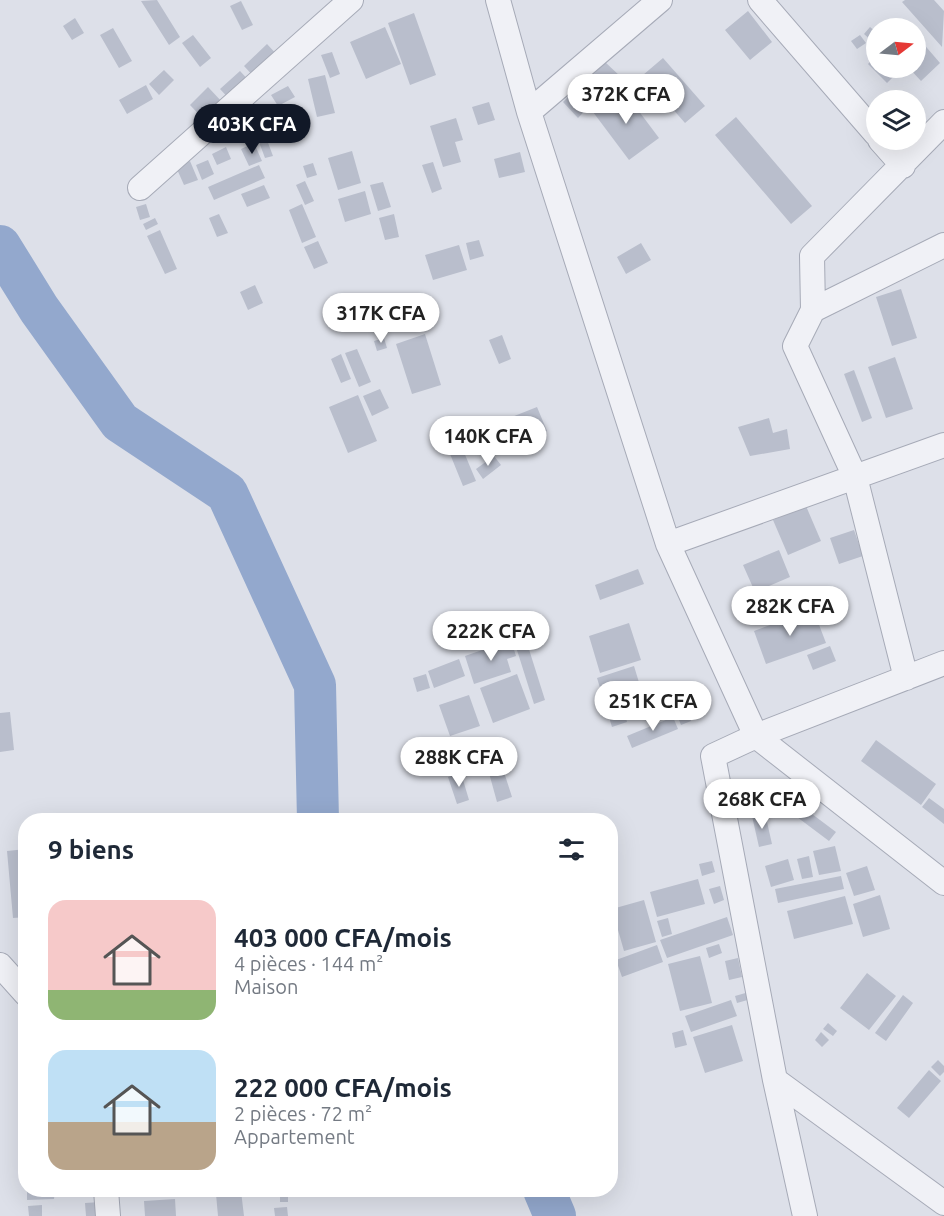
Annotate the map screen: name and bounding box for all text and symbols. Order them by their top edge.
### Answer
north arrow [866,18,926,78]
map controls [866,18,926,150]
pin: 372K CFA [564,74,688,125]
text: 372K CFA [581,82,671,105]
button: layers [866,90,926,150]
pin: 403K CFA [190,104,314,155]
text: 403K CFA [207,112,297,135]
pin: 317K CFA [319,293,443,344]
text: 317K CFA [336,301,426,324]
pin: 140K CFA [426,416,550,467]
text: 140K CFA [443,424,533,447]
pin: 282K CFA [728,586,852,637]
text: 282K CFA [745,594,835,617]
pin: 222K CFA [429,611,553,662]
text: 222K CFA [446,619,536,642]
pin: 251K CFA [591,681,715,732]
text: 251K CFA [608,689,698,712]
pin: 288K CFA [397,737,521,788]
text: 288K CFA [414,745,504,768]
pin: 268K CFA [700,779,824,830]
text: 268K CFA [717,787,807,810]
icon: filters [555,833,588,866]
text: 9 biens [48,835,134,864]
text: 403 000 CFA/mois [234,923,452,952]
icon: home [96,924,168,996]
text: 4 pièces · 144 m² [234,952,383,975]
text: Maison [234,975,298,998]
text: 222 000 CFA/mois [234,1073,452,1102]
icon: home [96,1074,168,1146]
text: 2 pièces · 72 m² [234,1102,372,1125]
text: Appartement [234,1125,355,1148]

